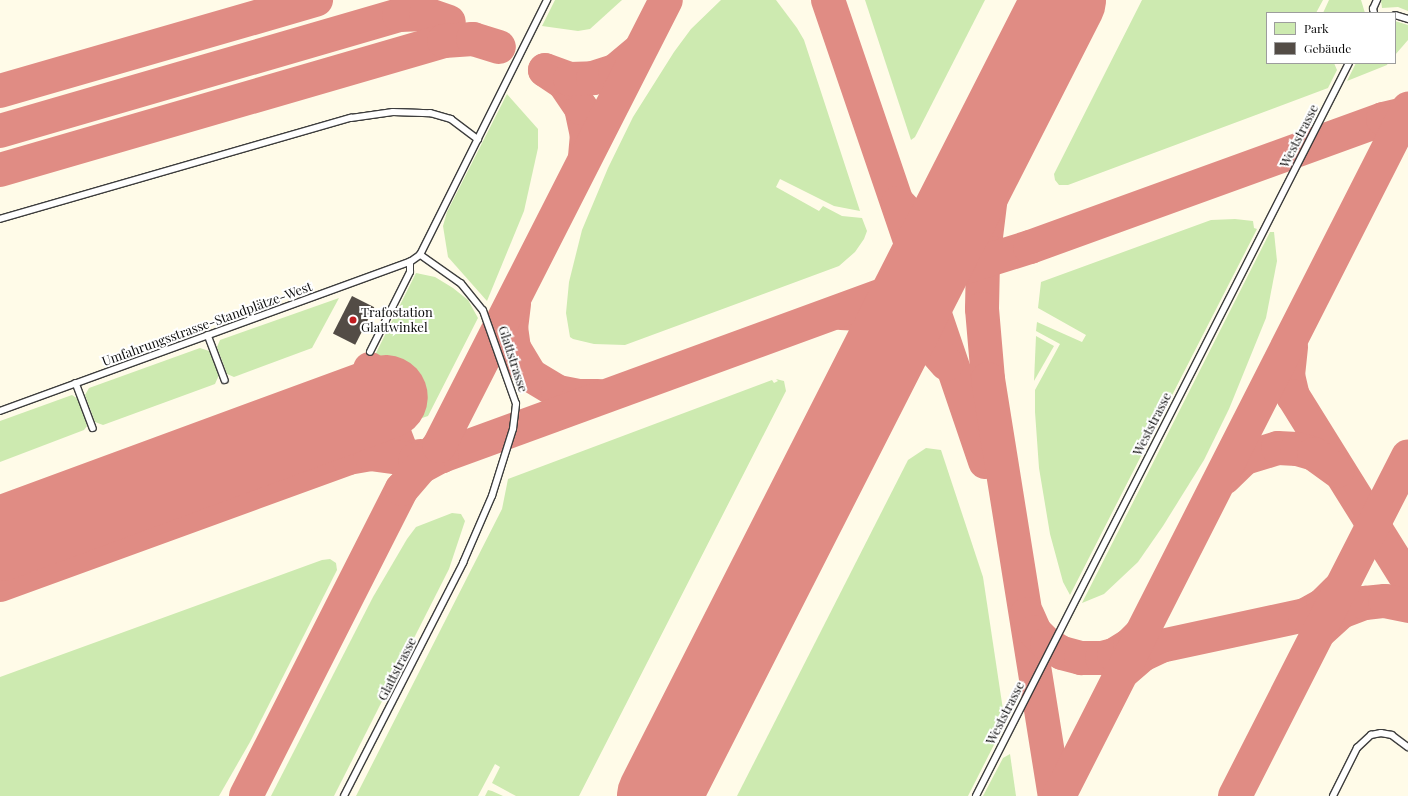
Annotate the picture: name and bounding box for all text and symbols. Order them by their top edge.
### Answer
legend [1266,12,1396,64]
text: Park [1304,20,1329,36]
text: Gebäude [1304,40,1351,56]
street label: Weststrasse [1276,102,1322,170]
street label: Umfahrungsstrasse-Standplätze-West [100,279,314,369]
place label: Trafostation Glattwinkel [361,305,433,336]
marker: Trafostation Glattwinkel [348,315,358,325]
street label: Glattstrasse [495,324,531,394]
street label: Weststrasse [1129,390,1175,458]
street label: Glattstrasse [374,635,420,703]
street label: Weststrasse [982,679,1028,747]

